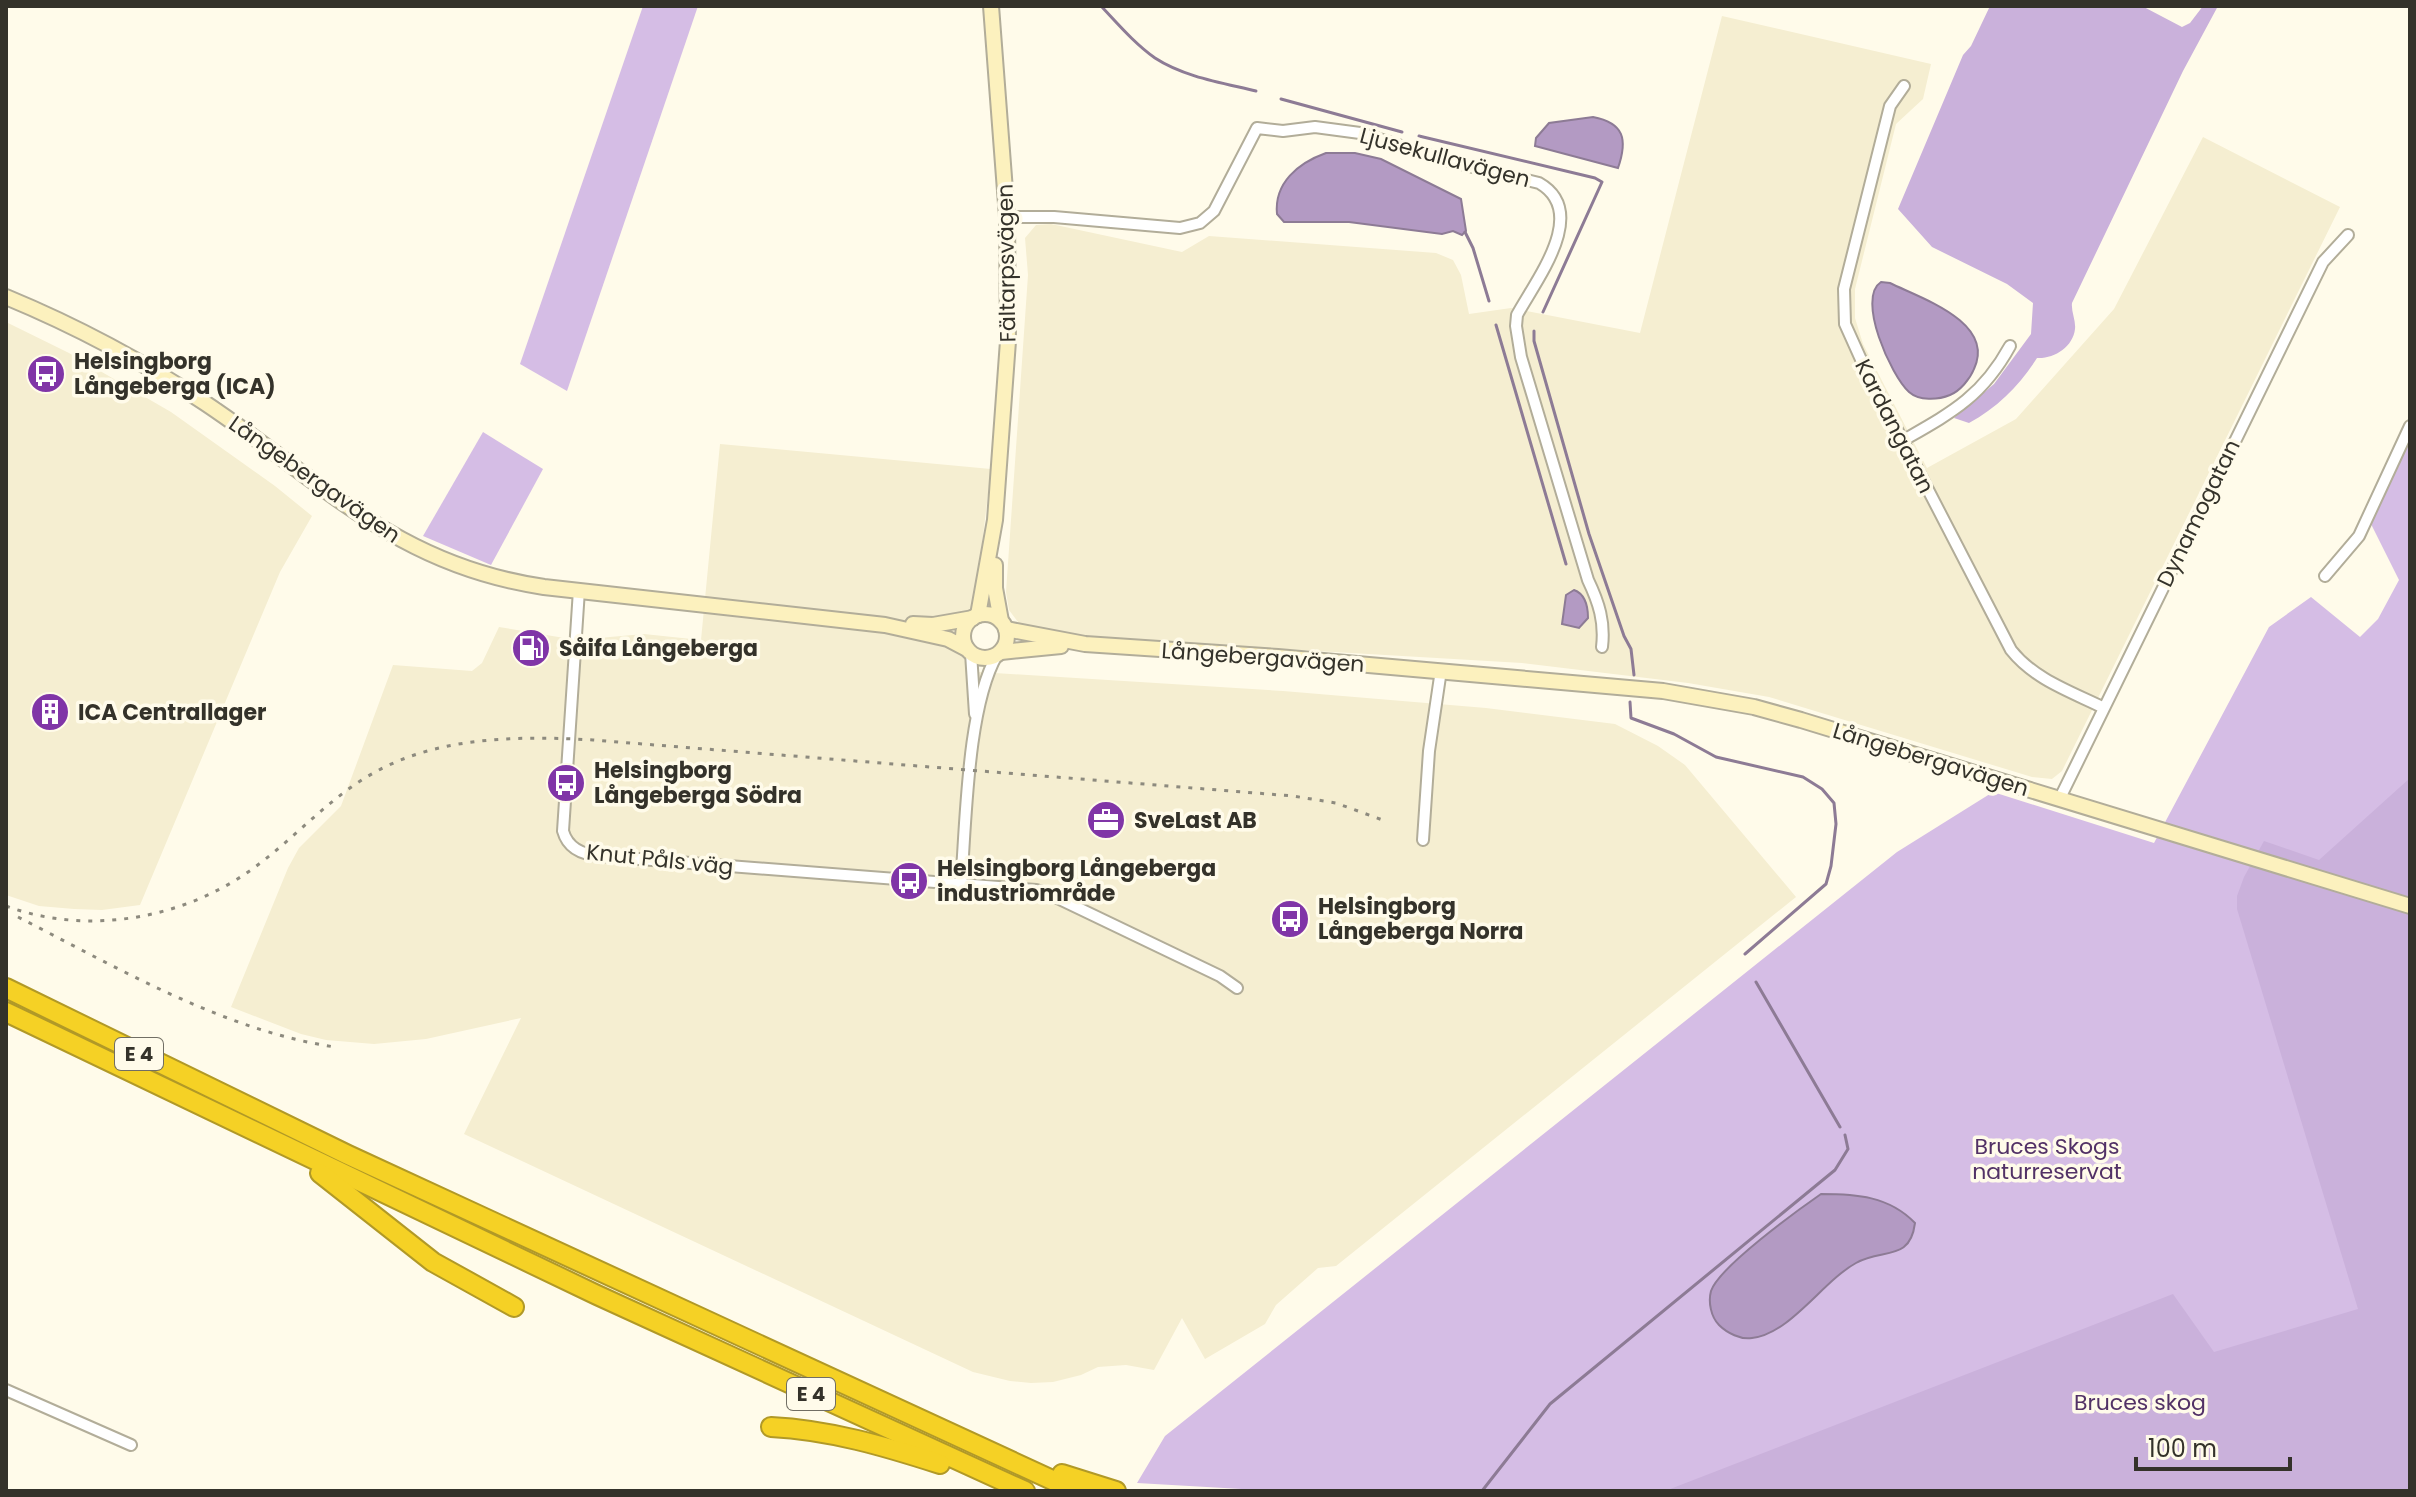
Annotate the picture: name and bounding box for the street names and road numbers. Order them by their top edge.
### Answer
street label: Ljusekullavägen [1356,120,1533,195]
street label: Fältarpsvägen [990,183,1023,343]
street label: Kardangatan [1847,354,1942,499]
street label: Långebergavägen [223,408,407,550]
street label: Dynamogatan [2149,434,2248,592]
street label: Långebergavägen [1161,635,1365,680]
street label: Långebergavägen [1829,715,2033,804]
street label: Knut Påls väg [585,836,735,883]
road number: E 4 [115,1038,163,1070]
road number: E 4 [787,1378,835,1410]

